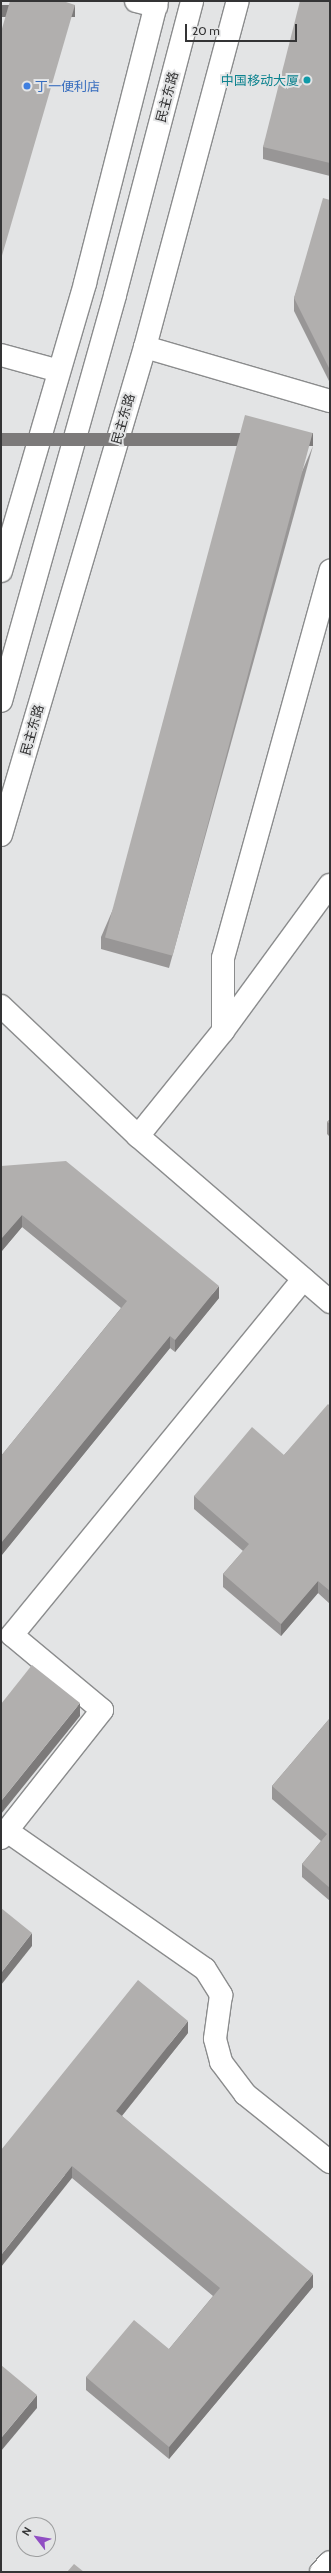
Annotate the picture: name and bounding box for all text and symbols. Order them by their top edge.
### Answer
scale bar [187,16,299,42]
text: 20 m [192,23,220,38]
street label: 民主东路 [153,70,181,124]
place label: 中国移动大厦 [221,72,299,88]
marker: 中国移动大厦 [302,75,312,85]
place label: 丁一便利店 [35,78,100,94]
marker: 丁一便利店 [22,81,32,91]
street label: 民主东路 [108,392,138,446]
street label: 民主东路 [17,703,47,757]
north arrow [16,2517,56,2557]
text: N [19,2524,35,2538]

